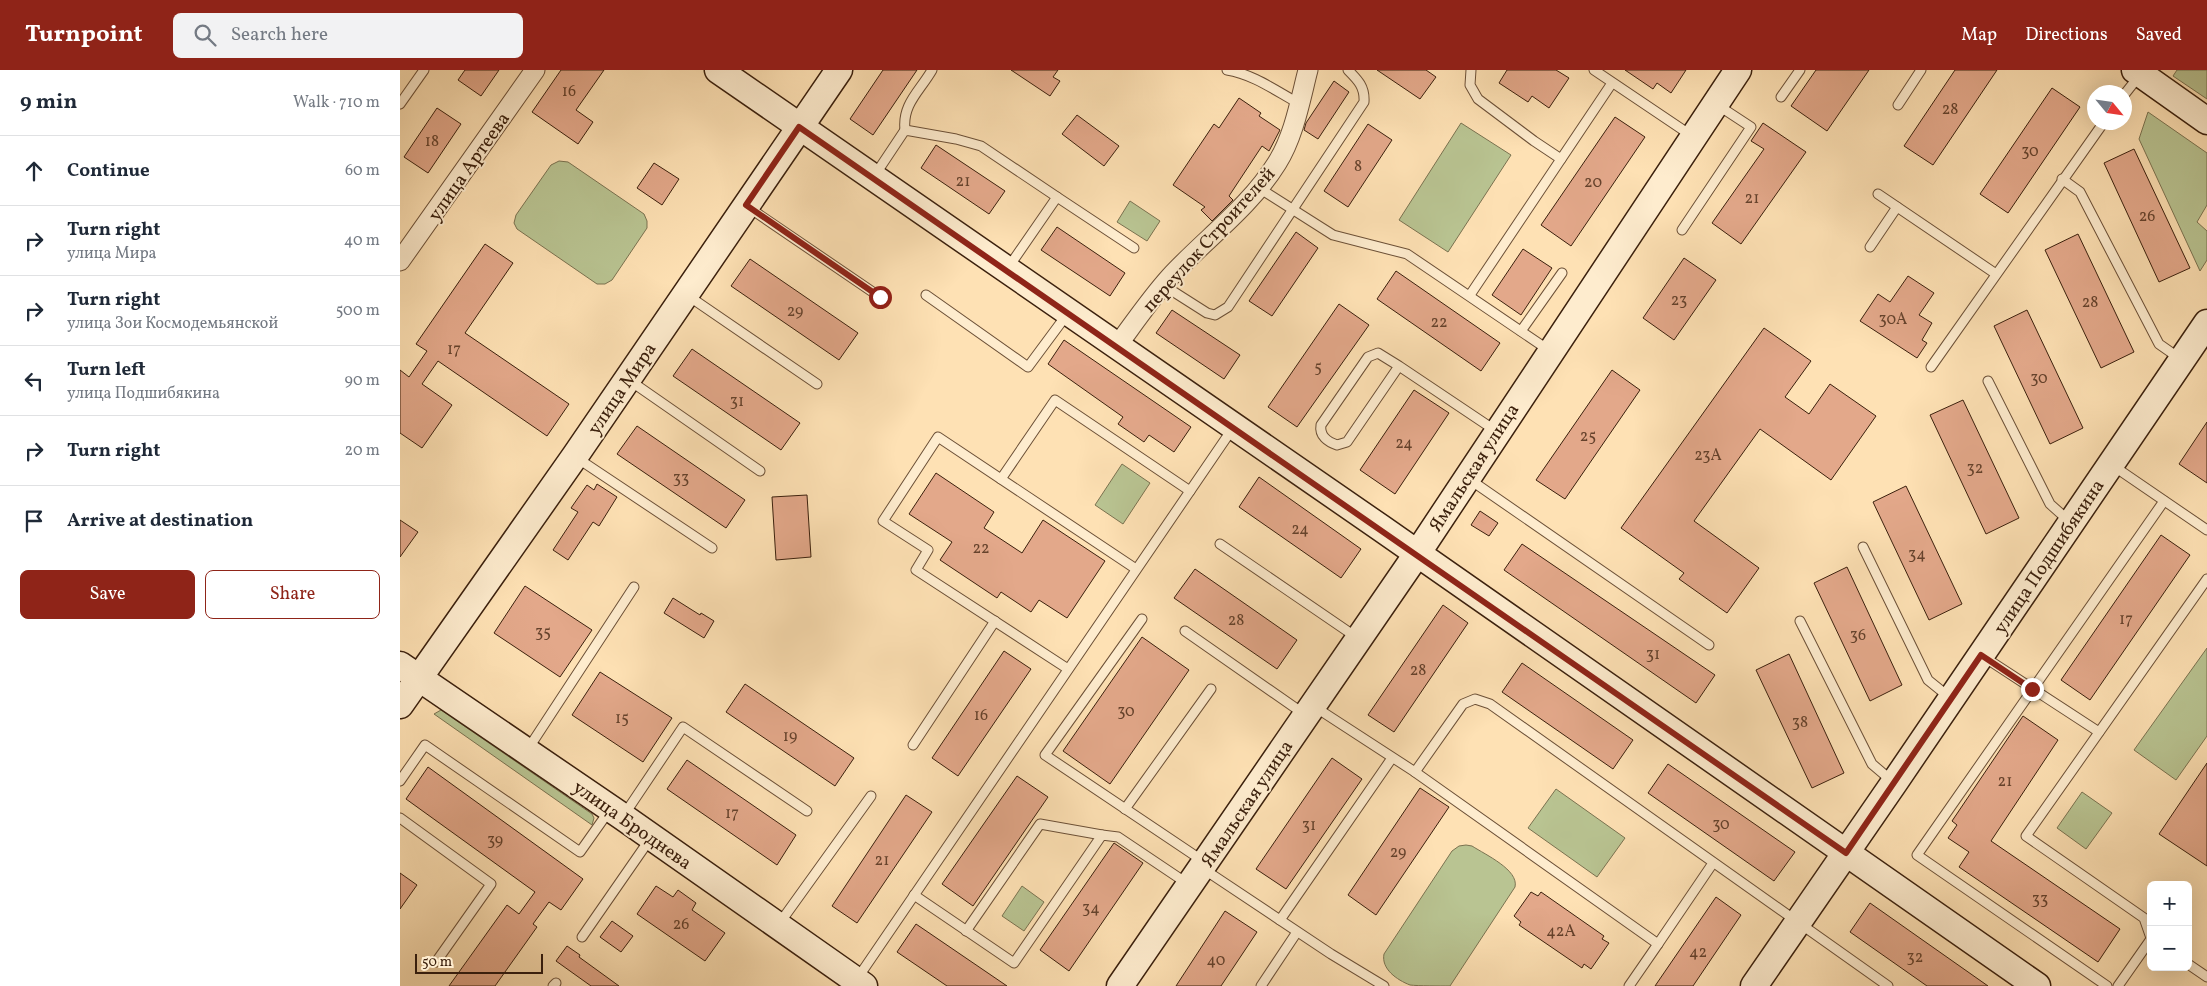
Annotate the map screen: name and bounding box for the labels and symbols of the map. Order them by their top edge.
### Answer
house number: 16 [562,81,576,103]
north arrow [2087,85,2132,130]
house number: 28 [1942,99,1958,121]
street label: улица Артеева [422,107,517,227]
house number: 18 [425,131,439,153]
house number: 30 [2021,141,2039,163]
house number: 8 [1354,156,1362,178]
street label: переулок Строителей [1137,162,1282,319]
house number: 21 [956,171,970,193]
house number: 20 [1584,172,1602,194]
house number: 21 [1745,188,1759,210]
house number: 26 [2139,206,2155,228]
route start [869,286,892,309]
house number: 23 [1671,290,1687,312]
house number: 28 [2082,292,2098,314]
house number: 29 [787,301,803,323]
house number: 30А [1879,309,1907,331]
house number: 22 [1430,312,1448,334]
street label: улица Мира [582,338,663,440]
house number: 17 [447,339,461,361]
house number: 5 [1314,357,1322,379]
house number: 30 [2030,368,2048,390]
house number: 31 [730,391,744,413]
street label: Ямальская улица [1423,399,1526,537]
house number: 25 [1580,426,1596,448]
house number: 24 [1395,433,1413,455]
house number: 23А [1694,445,1722,467]
house number: 32 [1967,458,1983,480]
house number: 33 [673,468,689,490]
street label: улица Подшибякина [1988,475,2111,640]
house number: 24 [1291,519,1309,541]
house number: 22 [972,538,990,560]
house number: 34 [1908,544,1926,566]
house number: 17 [2119,609,2133,631]
house number: 28 [1228,610,1244,632]
house number: 35 [535,622,551,644]
house number: 36 [1850,625,1866,647]
house number: 31 [1646,644,1660,666]
house number: 28 [1410,660,1426,682]
route end [2021,678,2044,701]
house number: 30 [1117,701,1135,723]
house number: 16 [974,705,988,727]
house number: 15 [615,708,629,730]
house number: 38 [1792,712,1808,734]
house number: 19 [783,726,797,748]
street label: Ямальская улица [1195,735,1300,873]
house number: 21 [1998,771,2012,793]
street label: улица Броднева [567,775,697,876]
house number: 17 [725,803,739,825]
house number: 30 [1712,814,1730,836]
house number: 31 [1302,815,1316,837]
house number: 39 [487,830,503,852]
house number: 29 [1390,842,1406,864]
house number: 21 [875,850,889,872]
house number: 33 [2032,889,2048,911]
house number: 34 [1082,898,1100,920]
house number: 26 [673,914,689,936]
house number: 42А [1546,921,1576,943]
house number: 42 [1689,942,1707,964]
house number: 32 [1907,947,1923,969]
house number: 40 [1207,950,1225,972]
scale bar [415,951,542,974]

